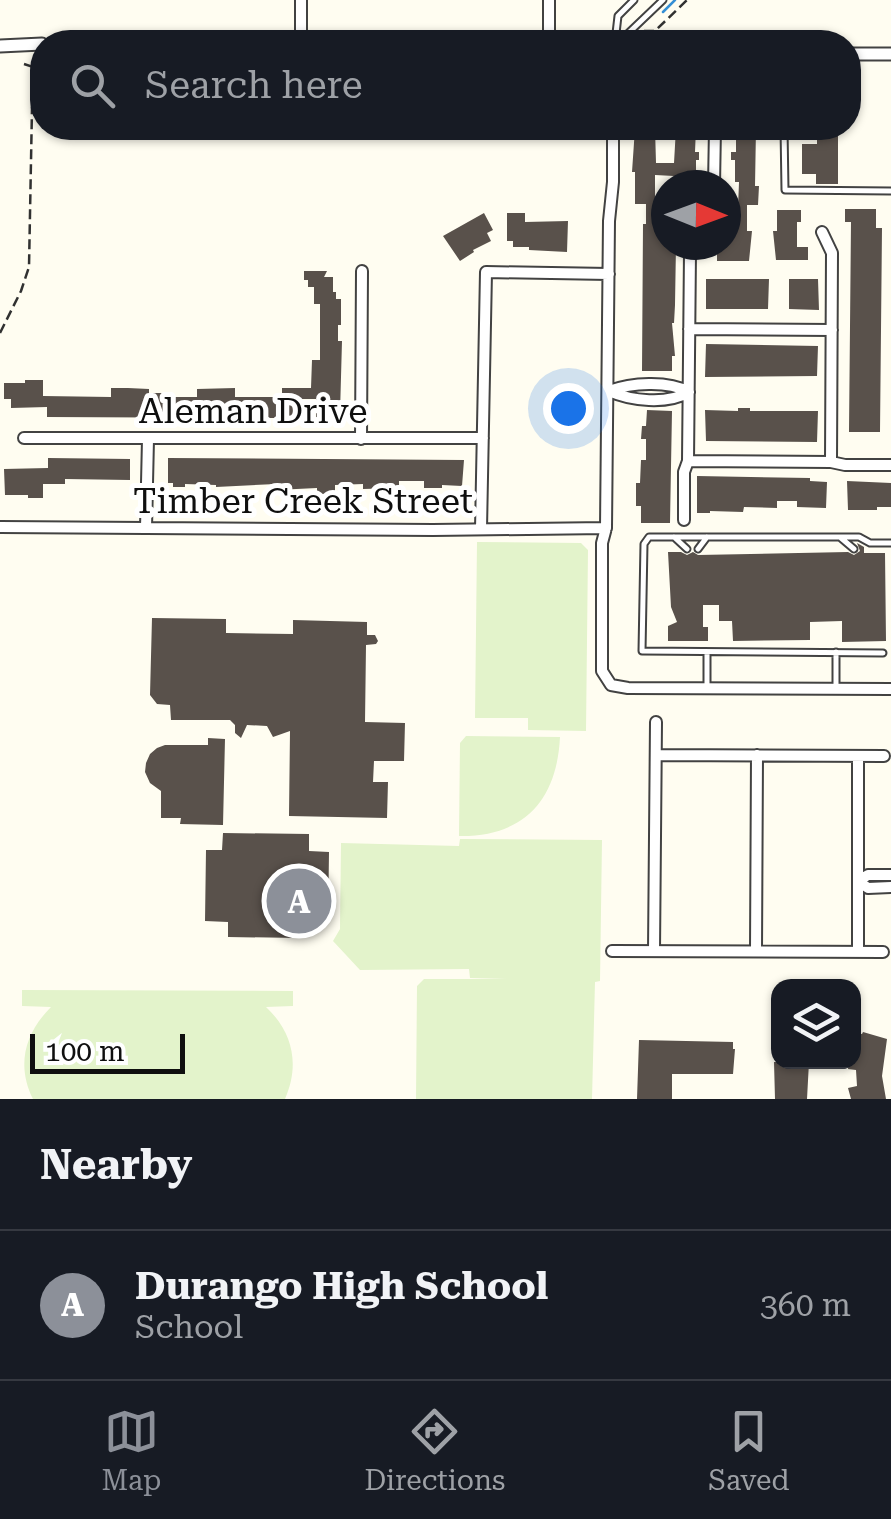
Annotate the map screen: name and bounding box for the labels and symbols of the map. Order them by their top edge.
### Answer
north arrow [651,170,741,260]
your location [543,383,594,434]
street label: Aleman Drive [139,391,367,432]
street label: Timber Creek Street [133,481,473,522]
pin: A [266,864,332,938]
scale bar [30,1029,185,1074]

